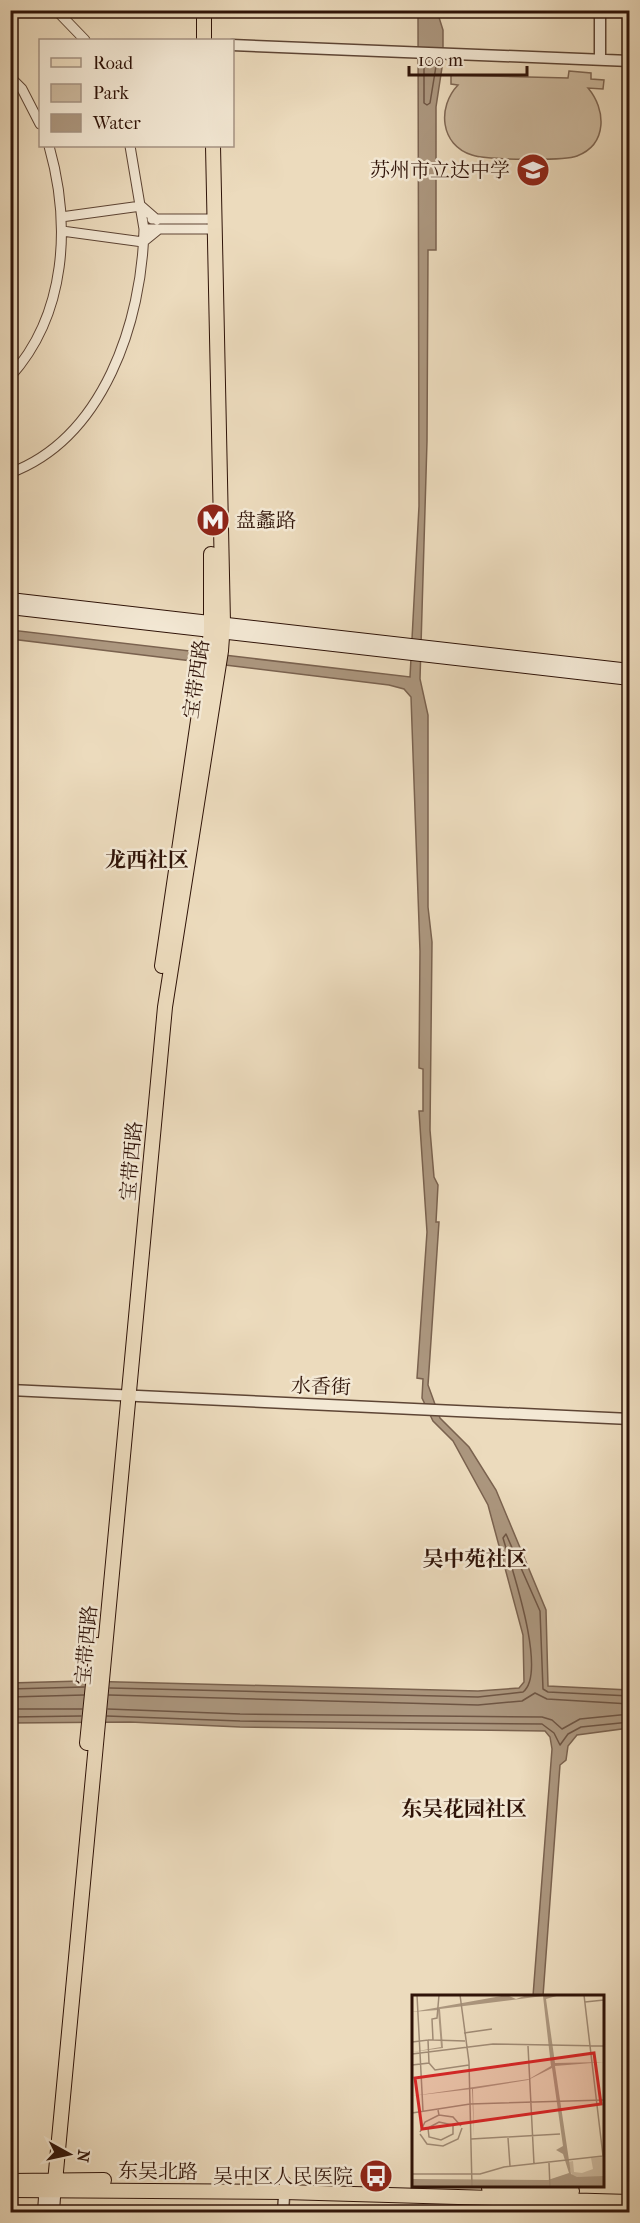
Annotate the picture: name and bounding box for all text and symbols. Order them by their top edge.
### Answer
legend [39,39,234,147]
scale bar [409,39,528,77]
text: 100 m [418,50,463,71]
text: Road [93,53,133,74]
text: Park [93,83,130,104]
text: Water [92,113,141,134]
school or university icon: 苏州市立达中学 [515,152,551,188]
place label: 苏州市立达中学 [370,159,510,182]
metro station icon: 盘蠡路 [195,502,231,538]
place label: 盘蠡路 [236,509,296,532]
street label: 宝带西路 [180,638,213,720]
district label: 龙西社区 [105,848,189,872]
street label: 宝带西路 [117,1120,146,1202]
street label: 水香街 [291,1374,351,1399]
district label: 吴中苑社区 [423,1547,528,1571]
street label: 宝带西路 [72,1604,101,1686]
district label: 东吴花园社区 [401,1797,527,1821]
inset map [412,1995,604,2187]
north arrow [39,2124,99,2184]
text: N [73,2149,94,2164]
bus stop icon: 吴中区人民医院 [358,2158,394,2194]
street label: 东吴北路 [118,2159,198,2184]
place label: 吴中区人民医院 [213,2165,353,2188]

